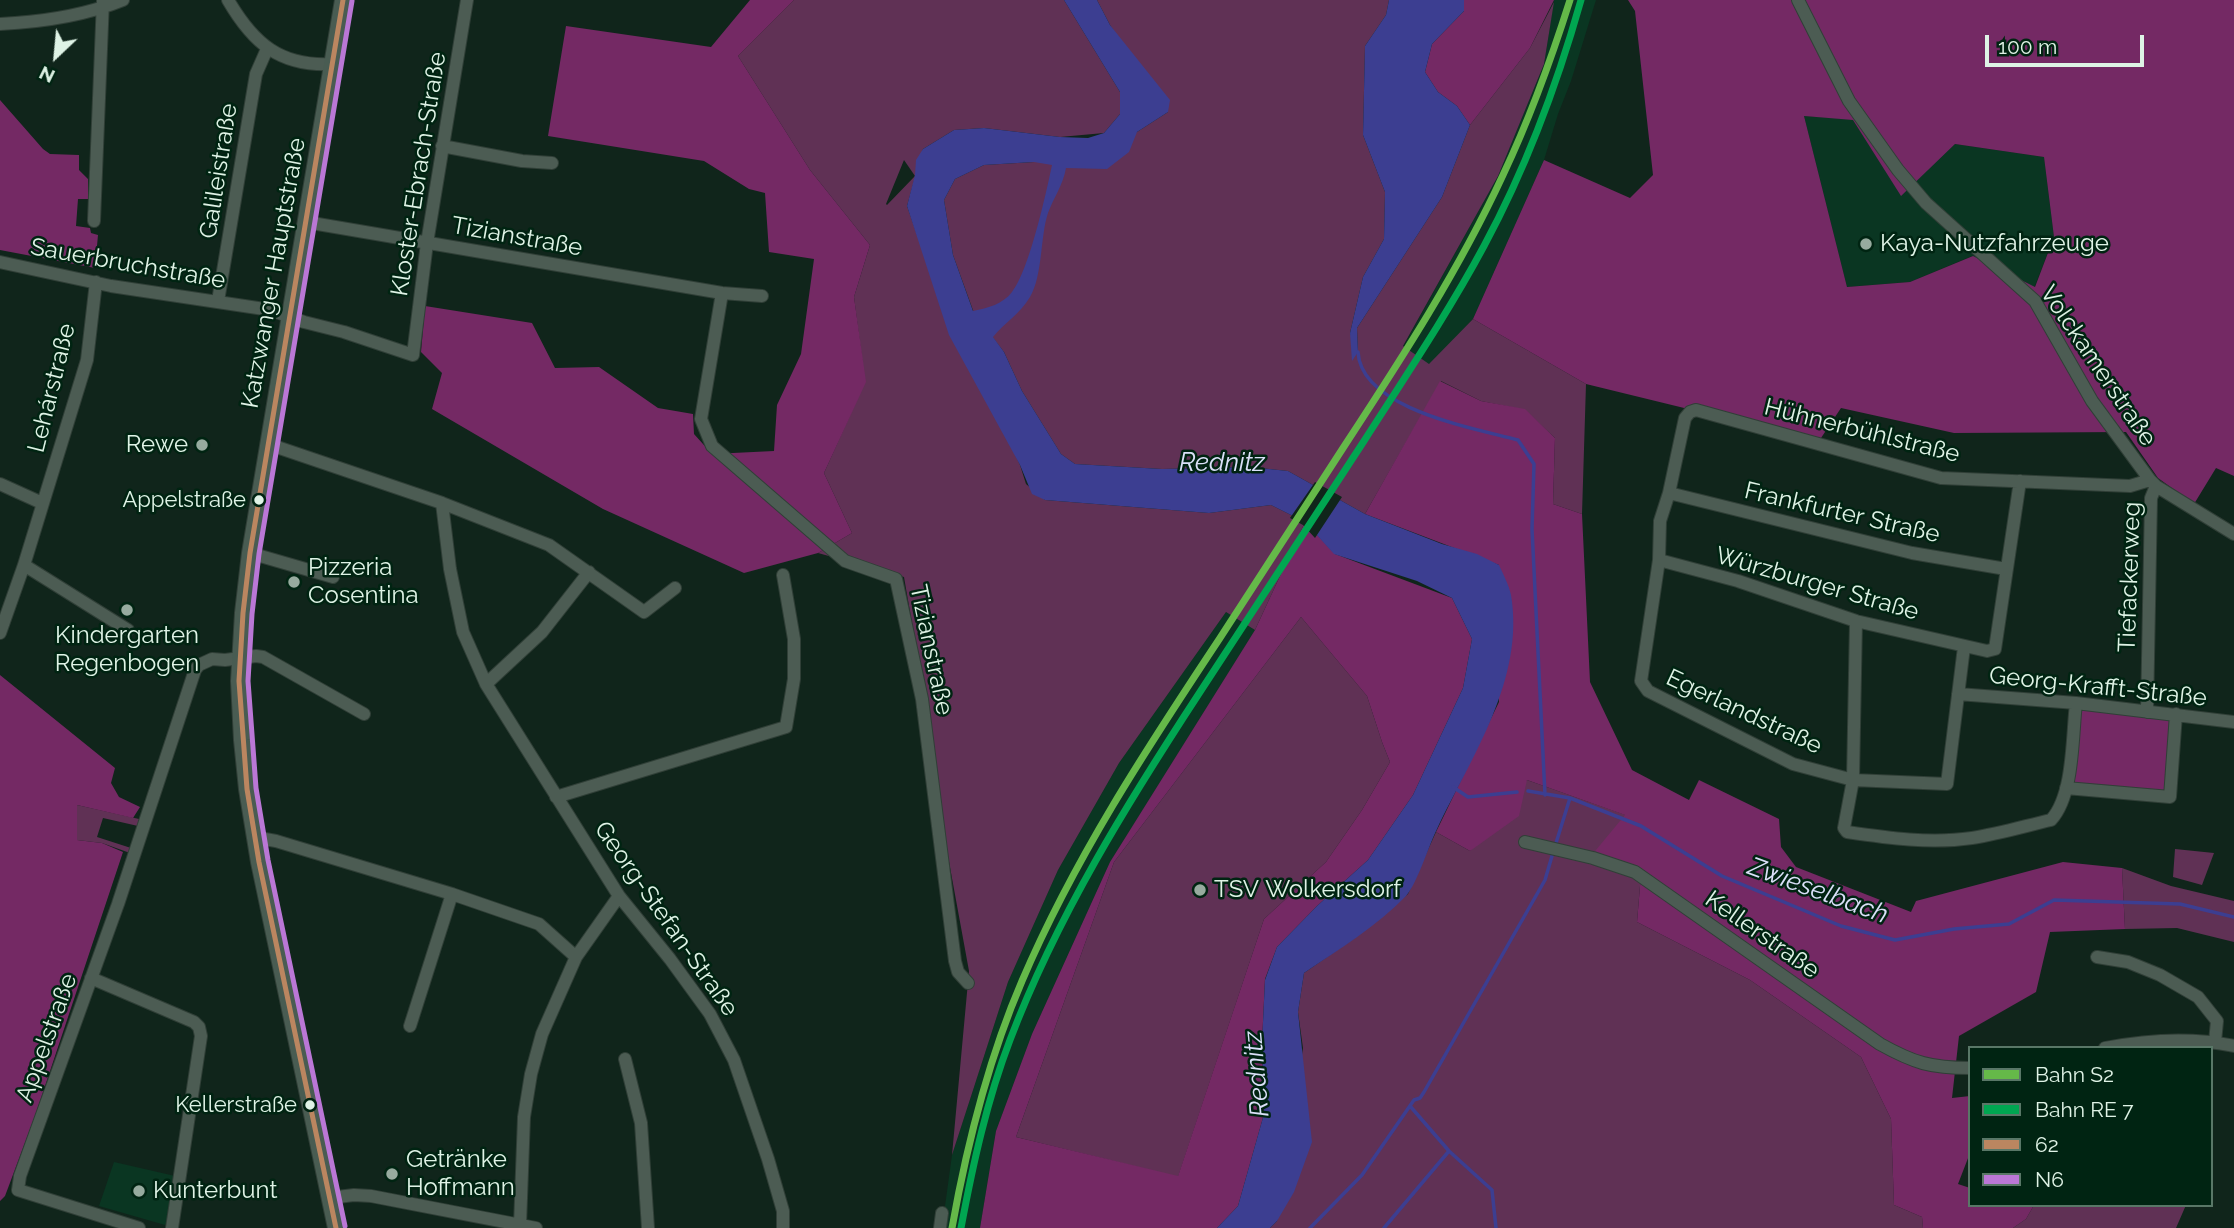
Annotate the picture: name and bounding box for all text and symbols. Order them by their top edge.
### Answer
north arrow [21,21,91,91]
scale bar [1989,21,2148,65]
text: 100 m [1998,34,2057,59]
street label: Kloster-Ebrach-Straße [385,50,453,298]
text: N [35,62,58,88]
street label: Galileistraße [194,101,244,241]
street label: Katzwanger Hauptstraße [236,136,312,410]
street label: Tizianstraße [449,211,585,263]
place label: Kaya-Nutzfahrzeuge [1880,230,2109,258]
street label: Sauerbruchstraße [28,233,228,295]
marker: Kaya-Nutzfahrzeuge [1858,236,1874,252]
street label: Volckamerstraße [2034,280,2162,452]
street label: Lehárstraße [22,321,82,455]
street label: Hühnerbühlstraße [1761,393,1963,469]
place label: Rewe [126,431,188,459]
marker: Rewe [194,437,210,453]
water label: Rednitz [1179,447,1265,479]
street label: Frankfurter Straße [1742,477,1942,549]
place label: Appelstraße [122,487,246,513]
marker: Appelstraße [252,493,266,507]
street label: Tiefackerweg [2113,501,2147,653]
street label: Würzburger Straße [1712,541,1922,627]
place label: Pizzeria Cosentina [308,554,419,610]
marker: Pizzeria Cosentina [286,574,302,590]
street label: Tizianstraße [903,582,959,718]
marker: Kindergarten Regenbogen [119,602,135,618]
place label: Kindergarten Regenbogen [55,622,199,678]
street label: Georg-Krafft-Straße [1988,661,2208,713]
street label: Egerlandstraße [1662,663,1826,761]
street label: Georg-Stefan-Straße [588,816,744,1022]
water label: Zwieselbach [1744,851,1892,931]
place label: TSV Wolkersdorf [1214,876,1401,904]
marker: TSV Wolkersdorf [1192,882,1208,898]
street label: Kellerstraße [1699,885,1825,985]
street label: Appelstraße [10,970,84,1106]
water label: Rednitz [1238,1030,1276,1118]
legend [1968,1046,2213,1207]
text: Bahn S2 [2035,1062,2114,1087]
place label: Kellerstraße [175,1092,297,1118]
text: Bahn RE 7 [2035,1097,2133,1122]
marker: Kellerstraße [303,1098,317,1112]
text: 62 [2035,1132,2059,1157]
place label: Getränke Hoffmann [406,1146,515,1202]
marker: Getränke Hoffmann [384,1166,400,1182]
text: N6 [2035,1167,2064,1192]
place label: Kunterbunt [153,1177,277,1205]
marker: Kunterbunt [131,1183,147,1199]

